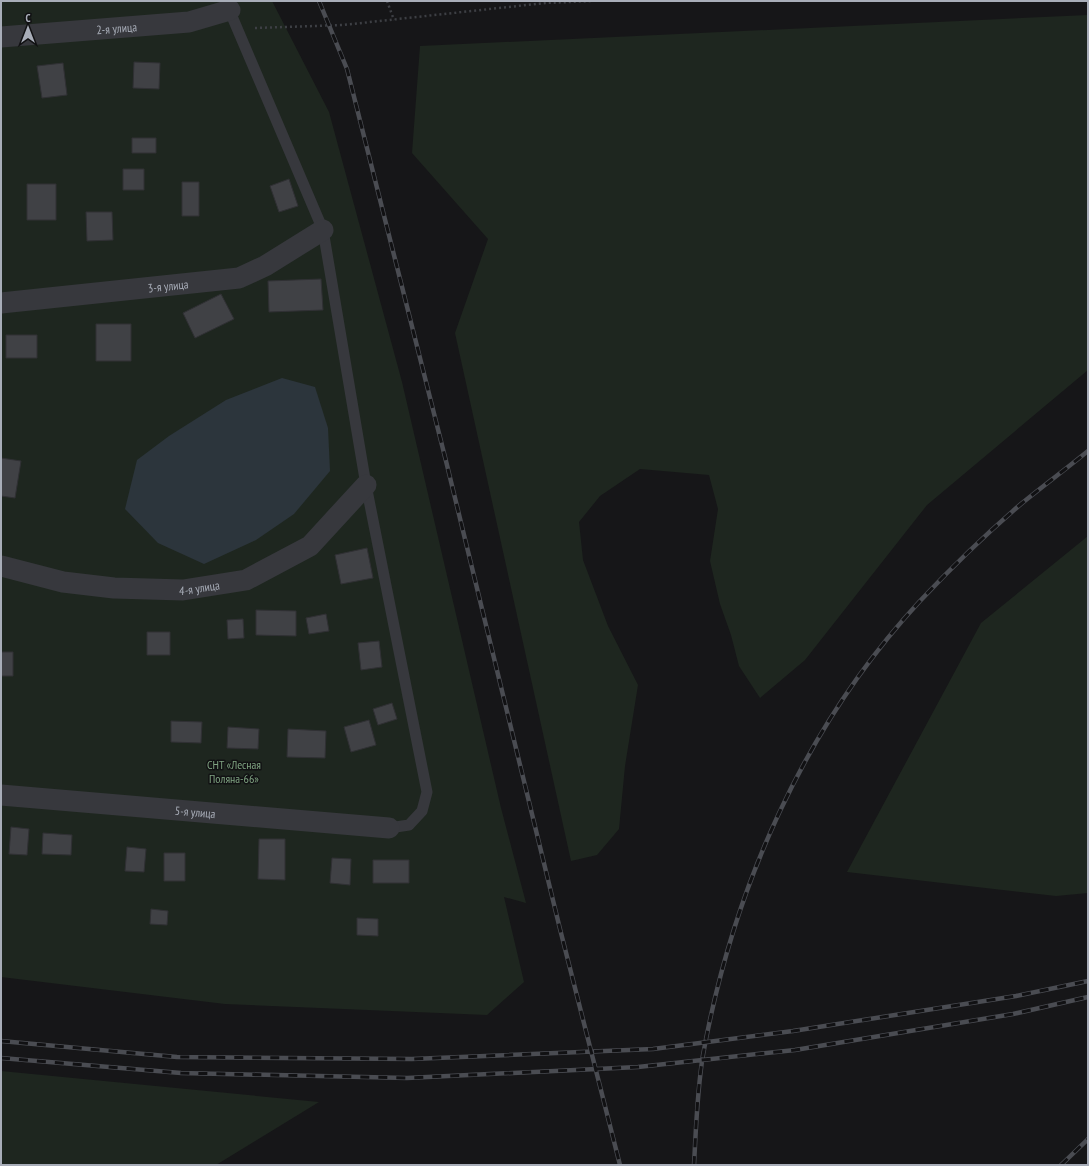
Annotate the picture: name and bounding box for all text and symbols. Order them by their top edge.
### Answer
north arrow [8,8,48,48]
text: С [25,11,31,25]
street label: 2-я улица [96,19,138,37]
street label: 3-я улица [147,276,189,295]
street label: 4-я улица [179,577,221,598]
park label: СНТ «Лесная Поляна-66» [207,757,261,786]
street label: 5-я улица [174,802,216,821]

